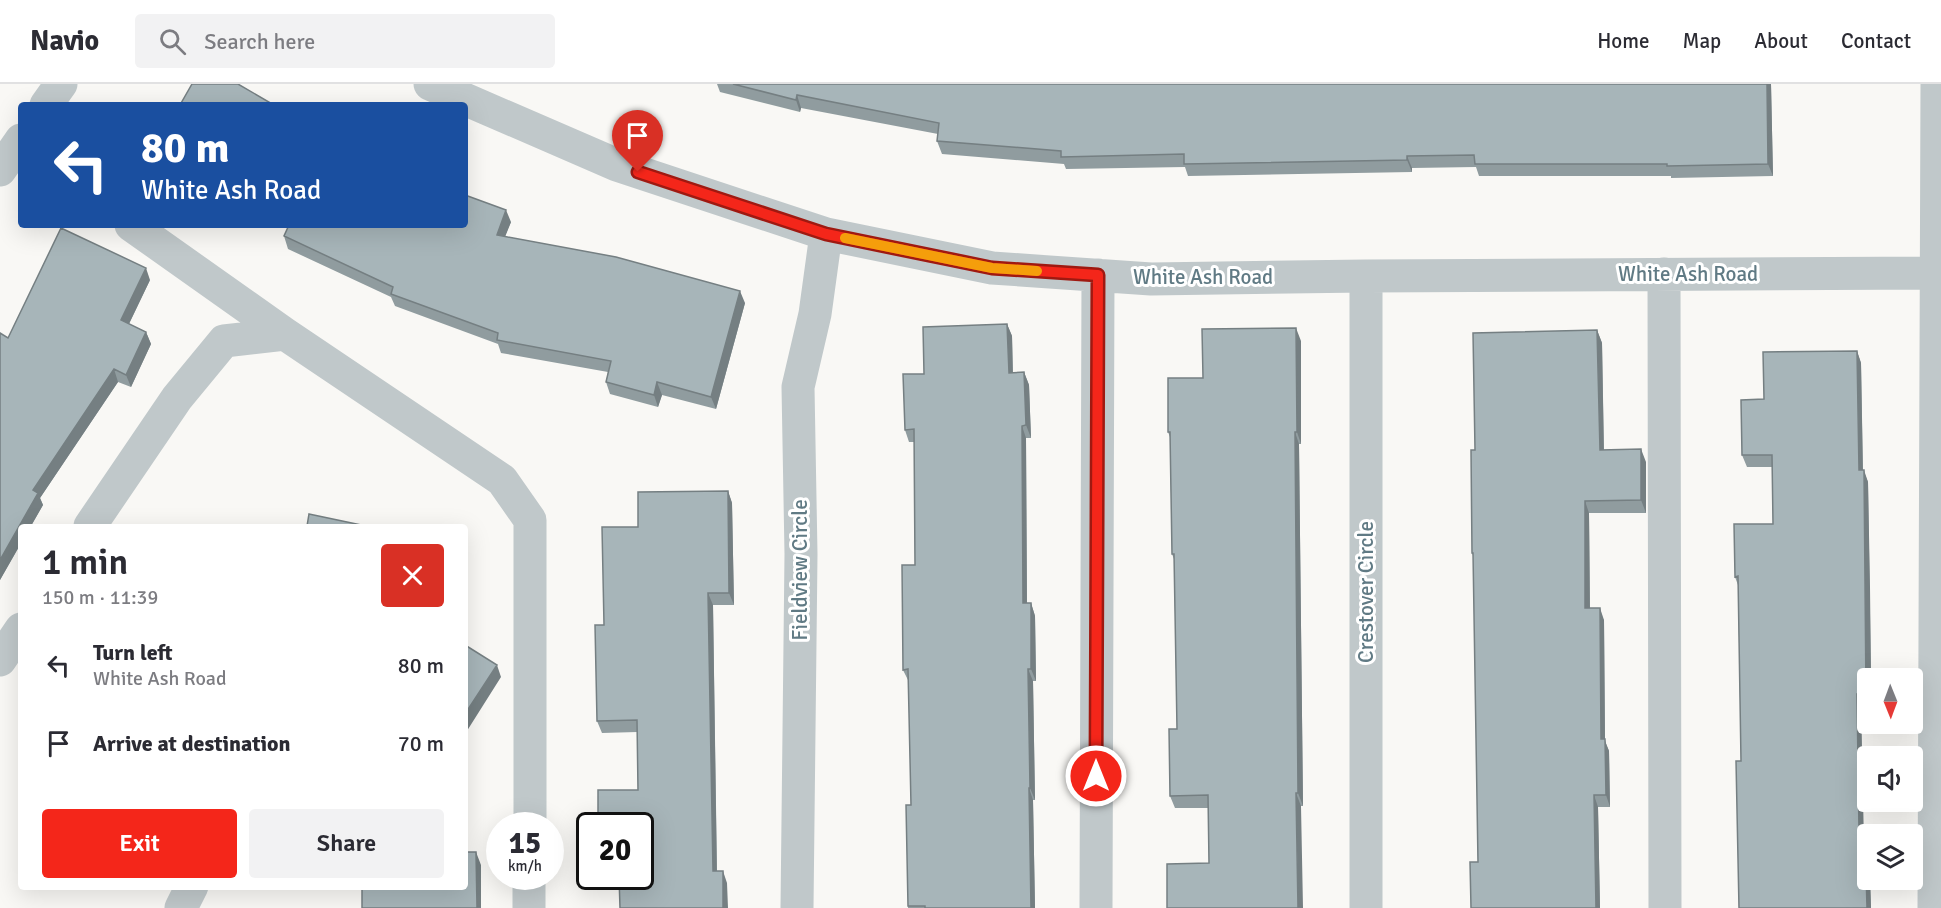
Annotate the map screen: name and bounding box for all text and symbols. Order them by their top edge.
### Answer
search box [135,14,555,68]
text: Navio [30,24,99,58]
icon: search [156,25,189,58]
text: Search here [204,28,315,55]
text: Home [1597,28,1650,54]
text: Map [1683,28,1721,54]
text: About [1754,28,1808,54]
text: Contact [1841,28,1911,54]
pin [612,110,663,172]
icon: arrive [621,119,654,152]
text: 80 m [141,123,230,174]
icon: left [42,126,120,204]
text: White Ash Road [141,174,321,207]
street label: White Ash Road [1618,261,1758,287]
street label: White Ash Road [1133,264,1273,290]
street label: Fieldview Circle [787,499,813,641]
street label: Crestover Circle [1353,521,1379,663]
text: 1 min [42,540,128,585]
button: close [381,544,444,607]
text: 150 m · 11:39 [42,585,158,610]
text: Turn left [93,639,173,666]
icon: left [42,649,75,682]
text: 80 m [398,652,444,679]
text: White Ash Road [93,666,227,691]
north arrow [1857,668,1923,734]
map controls [1857,668,1923,890]
icon: arrive [42,727,75,760]
text: Arrive at destination [93,730,290,757]
text: 70 m [398,730,444,757]
position arrow [1064,744,1128,808]
button: sound [1857,746,1923,812]
button: Exit [42,809,237,878]
button: Share [249,809,444,878]
speed limit sign: 20 [576,812,654,890]
button: layers [1857,824,1923,890]
text: 15 [509,825,541,862]
text: km/h [508,857,542,875]

